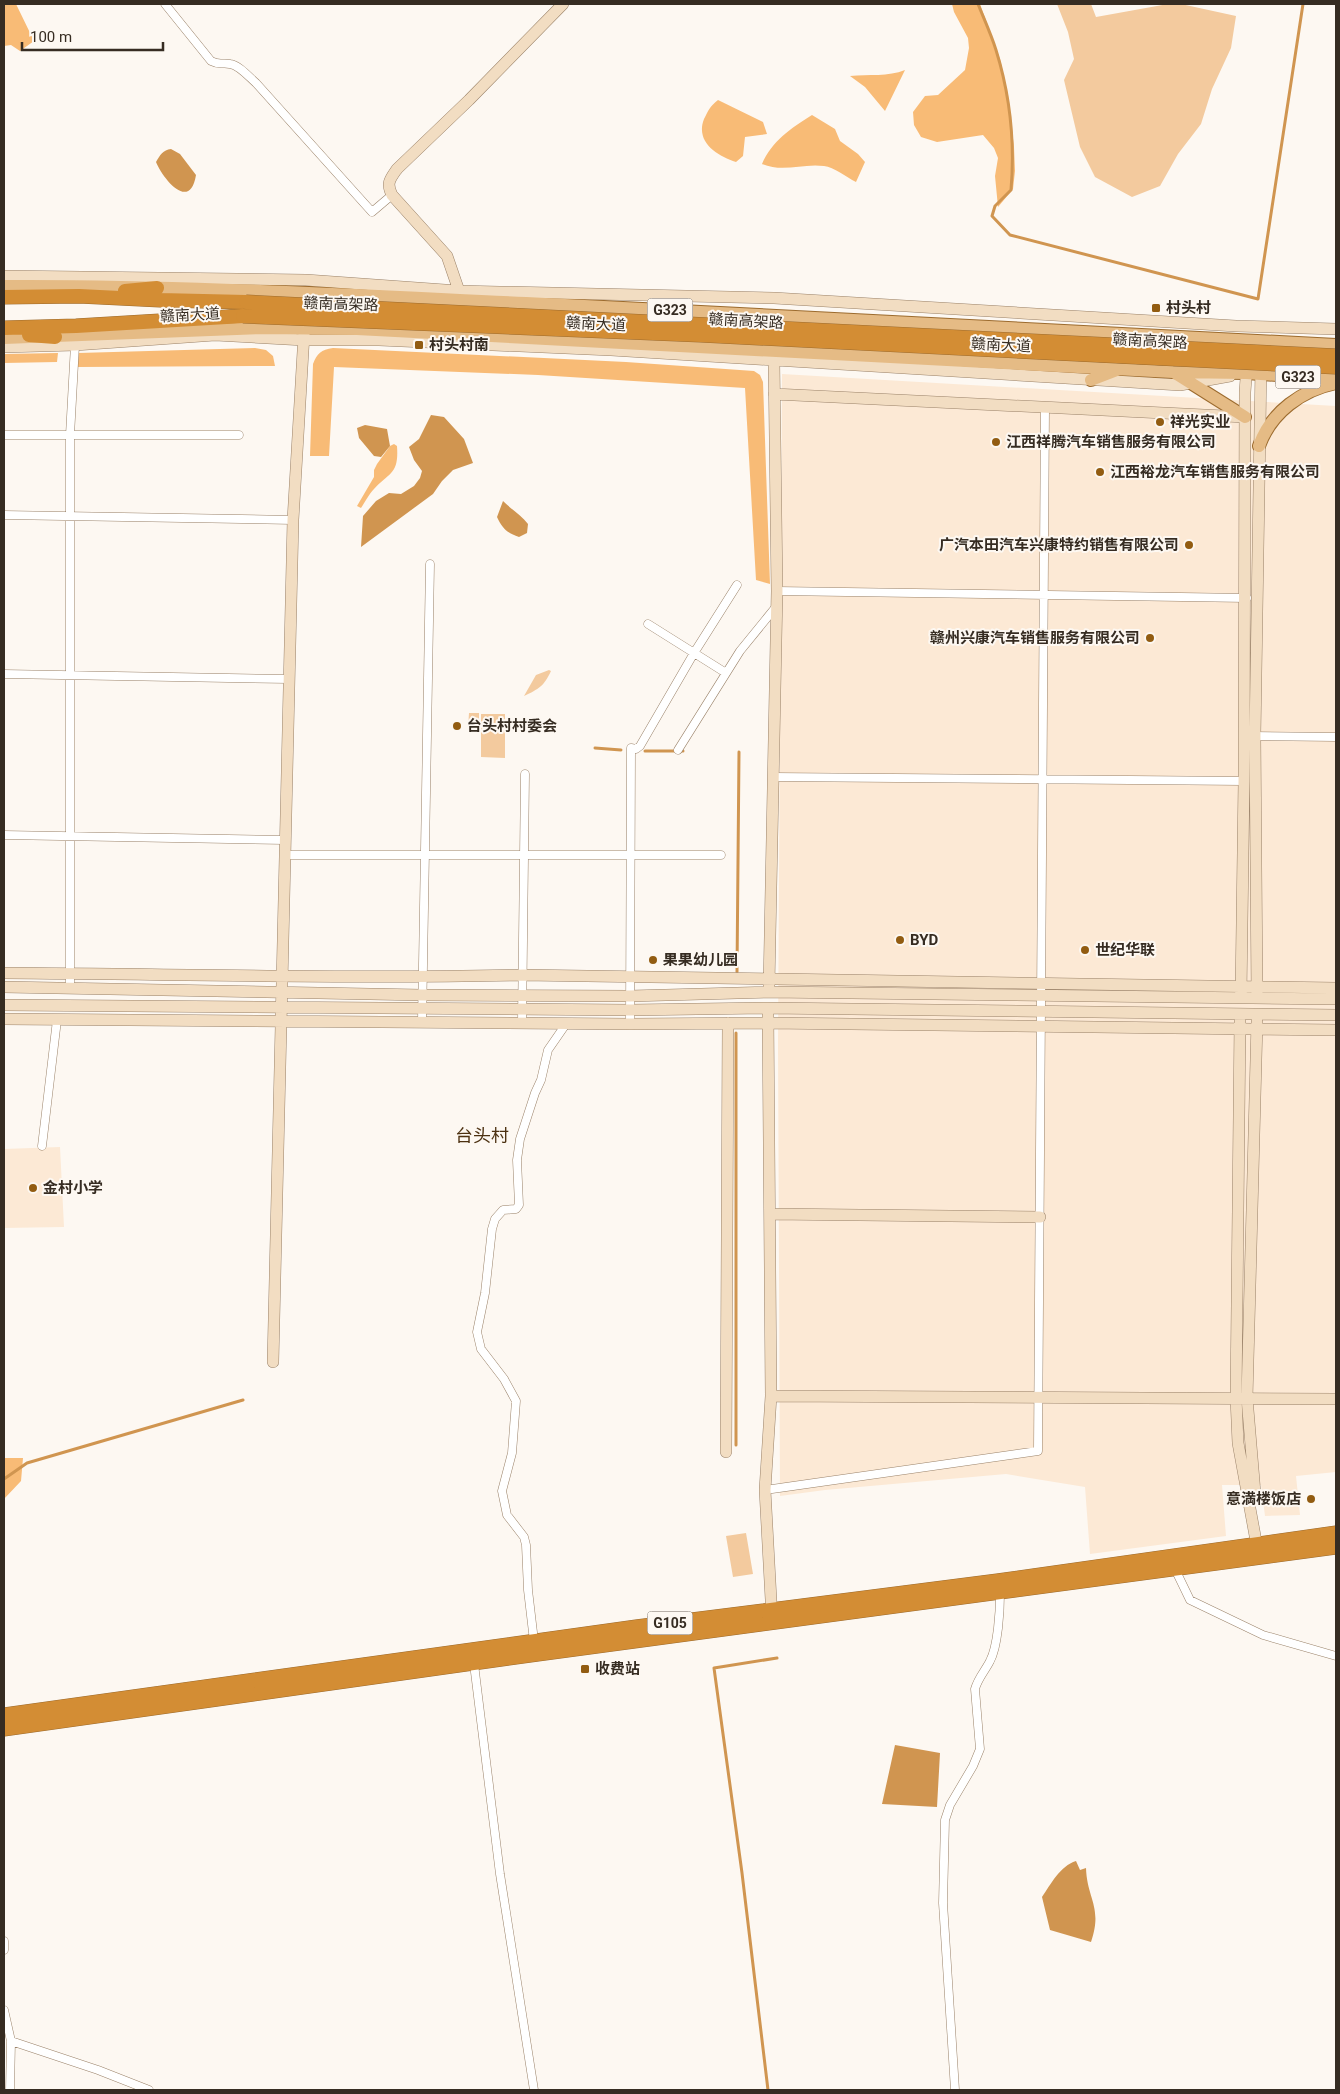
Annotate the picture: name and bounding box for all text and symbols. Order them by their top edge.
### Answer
scale bar [22,20,164,52]
text: 100 m [30,28,72,46]
street label: 赣南高架路 [303,294,379,314]
road number: G323 [648,298,692,322]
place label: 村头村 [1166,299,1211,317]
marker: 村头村 [1150,302,1162,314]
street label: 赣南大道 [160,304,220,326]
street label: 赣南高架路 [708,310,784,332]
street label: 赣南大道 [566,313,626,335]
street label: 赣南高架路 [1112,330,1188,352]
street label: 赣南大道 [971,334,1031,356]
place label: 村头村南 [429,336,489,354]
marker: 村头村南 [413,339,425,351]
road number: G323 [1276,366,1320,388]
place label: 祥光实业 [1170,413,1230,431]
marker: 祥光实业 [1154,416,1166,428]
place label: 江西祥腾汽车销售服务有限公司 [1006,433,1216,451]
marker: 江西祥腾汽车销售服务有限公司 [990,436,1002,448]
place label: 江西裕龙汽车销售服务有限公司 [1110,463,1320,481]
marker: 江西裕龙汽车销售服务有限公司 [1094,466,1106,478]
place label: 广汽本田汽车兴康特约销售有限公司 [939,536,1179,554]
marker: 广汽本田汽车兴康特约销售有限公司 [1183,539,1195,551]
place label: 赣州兴康汽车销售服务有限公司 [930,629,1140,647]
marker: 赣州兴康汽车销售服务有限公司 [1144,632,1156,644]
place label: 台头村村委会 [467,717,557,735]
marker: 台头村村委会 [451,720,463,732]
place label: BYD [910,931,938,949]
marker: BYD [894,934,906,946]
place label: 世纪华联 [1095,941,1155,959]
marker: 世纪华联 [1079,944,1091,956]
place label: 果果幼儿园 [663,951,738,969]
marker: 果果幼儿园 [647,954,659,966]
district label: 台头村 [455,1125,509,1146]
place label: 金村小学 [43,1179,103,1197]
marker: 金村小学 [27,1182,39,1194]
place label: 意満楼饭店 [1226,1490,1301,1508]
marker: 意満楼饭店 [1305,1493,1317,1505]
road number: G105 [648,1612,692,1635]
place label: 收费站 [595,1660,640,1678]
marker: 收费站 [579,1663,591,1675]

